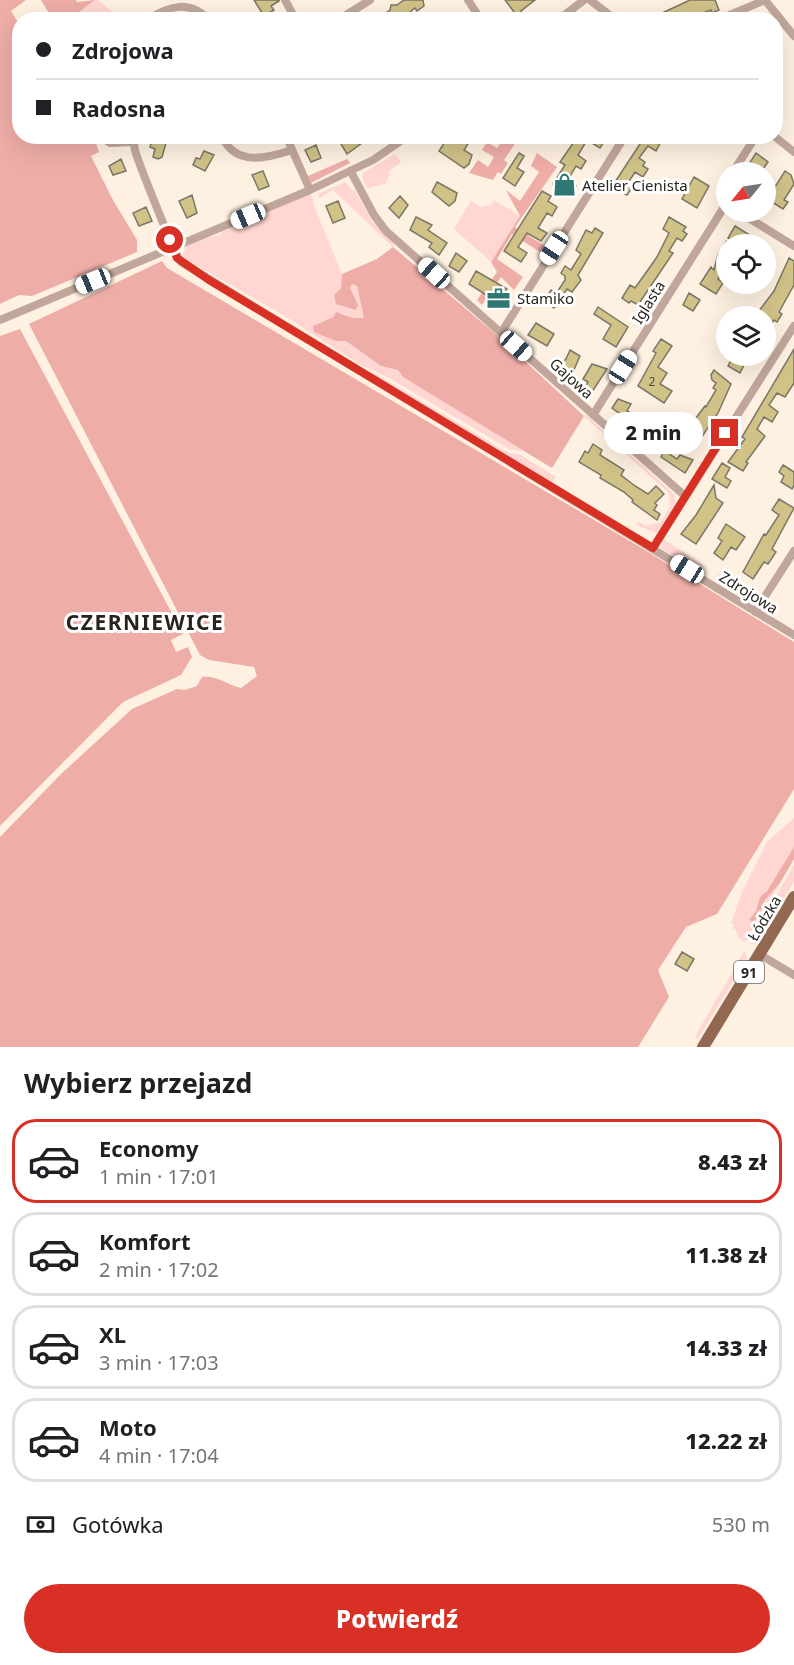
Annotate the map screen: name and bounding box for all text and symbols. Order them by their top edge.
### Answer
text: Zdrojowa [72,35,174,65]
text: Radosna [72,93,166,123]
north arrow [716,162,776,222]
map controls [716,162,776,366]
shop icon: Atelier Cienista [551,172,577,198]
place label: Atelier Cienista [582,175,688,195]
car [228,201,268,231]
route start [156,226,183,253]
car [537,228,571,268]
button: locate [716,234,776,294]
car [415,254,453,292]
car [73,266,113,296]
street label: Iglasta [627,277,669,327]
office icon: Stamiko [486,285,512,311]
place label: Stamiko [517,288,574,308]
button: layers [716,306,776,366]
car [497,327,535,365]
car [606,347,640,387]
street label: Gajowa [546,353,598,403]
house number: 2 [649,373,656,390]
callout: 2 min [605,412,704,454]
text: 2 min [626,419,681,446]
route end [711,419,738,446]
car [667,552,707,586]
street label: Zdrojowa [716,566,782,618]
district label: CZERNIEWICE [66,608,224,636]
street label: Łódzka [743,892,785,944]
road number: 91 [734,961,764,983]
text: Wybierz przejazd [24,1064,252,1101]
text: Economy [99,1133,198,1163]
icon: car [27,1134,81,1188]
text: 8.43 zł [698,1146,767,1176]
text: 1 min · 17:01 [99,1163,219,1190]
text: Komfort [99,1226,190,1256]
icon: car [27,1227,81,1281]
text: 11.38 zł [685,1239,767,1269]
text: 2 min · 17:02 [99,1256,219,1283]
text: XL [99,1319,126,1349]
icon: car [27,1320,81,1374]
text: 14.33 zł [685,1332,767,1362]
text: 3 min · 17:03 [99,1349,219,1376]
text: Moto [99,1412,157,1442]
icon: car [27,1413,81,1467]
text: 12.22 zł [685,1425,767,1455]
text: 4 min · 17:04 [99,1442,219,1469]
icon: cash [24,1508,57,1541]
text: Gotówka [72,1509,164,1539]
text: 530 m [712,1511,770,1538]
button: Potwierdź [24,1584,770,1653]

